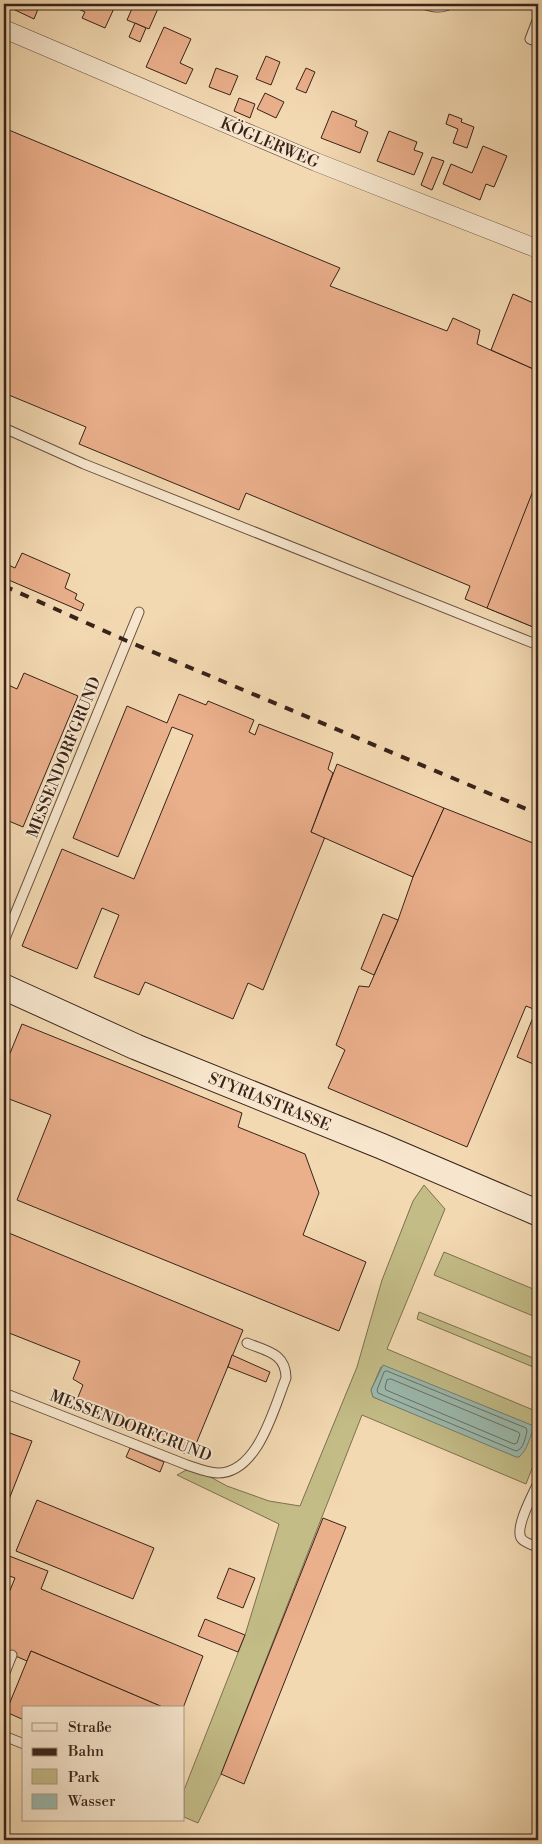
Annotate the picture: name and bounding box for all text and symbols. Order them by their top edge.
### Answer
street label: KÖGLERWEG [217,111,323,173]
street label: MESSENDORFGRUND [22,674,105,841]
street label: STYRIASTRASSE [205,1068,334,1136]
street label: MESSENDORFGRUND [47,1386,214,1466]
legend [22,1706,185,1822]
text: Straße [68,1718,112,1737]
text: Bahn [67,1742,104,1761]
text: Park [68,1768,100,1787]
text: Wasser [67,1792,116,1811]

